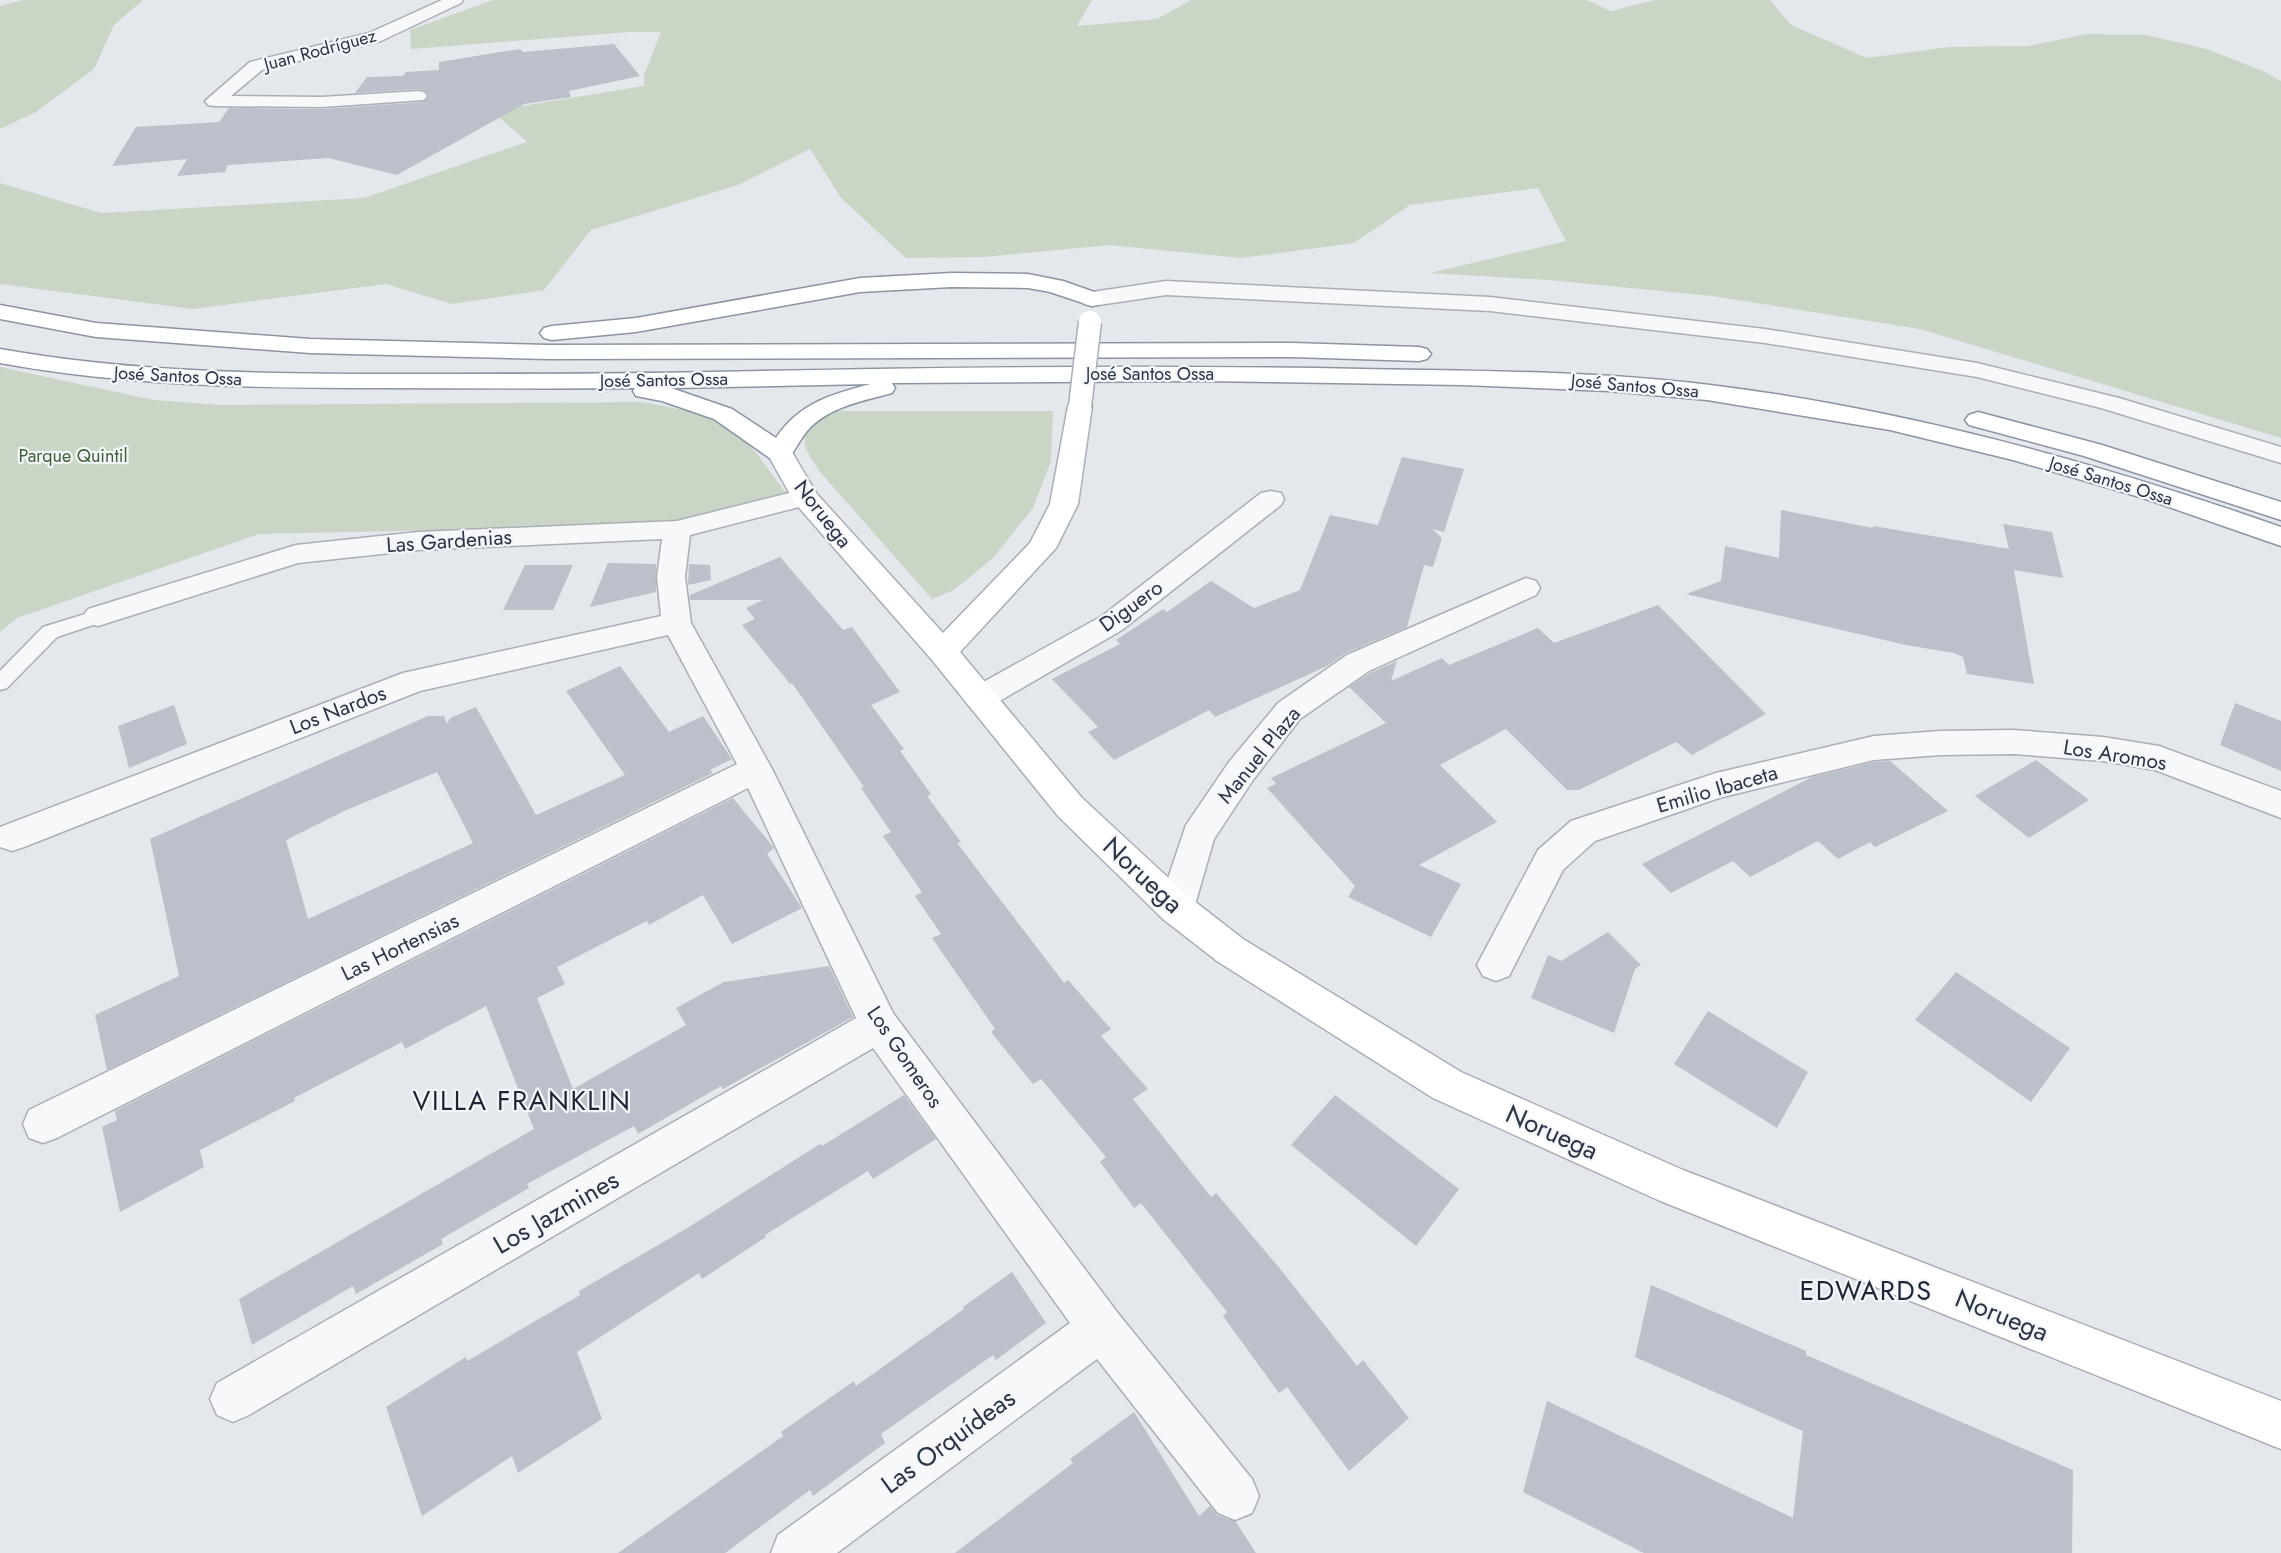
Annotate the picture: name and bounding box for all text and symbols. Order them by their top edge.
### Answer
street label: Juan Rodríguez [259,22,380,78]
street label: José Santos Ossa [111,360,243,392]
street label: José Santos Ossa [1084,361,1214,387]
street label: José Santos Ossa [598,366,728,394]
street label: José Santos Ossa [1568,367,1700,405]
park label: Parque Quintil [18,443,128,469]
street label: José Santos Ossa [2044,449,2176,512]
street label: Noruega [787,474,859,554]
street label: Las Gardenias [385,522,513,560]
street label: Diguero [1093,573,1169,639]
street label: Los Nardos [285,678,391,742]
street label: Manuel Plaza [1210,700,1308,810]
street label: Los Aromos [2061,732,2169,778]
street label: Emilio Ibaceta [1653,757,1781,821]
street label: Noruega [1094,828,1192,922]
street label: Las Hortensias [336,906,464,988]
street label: Los Gomeros [860,1000,950,1114]
district label: VILLA FRANKLIN [413,1081,631,1120]
street label: Noruega [1500,1095,1604,1169]
street label: Los Jazmines [486,1161,626,1263]
district label: EDWARDS [1799,1271,1933,1310]
street label: Noruega [1950,1279,2054,1351]
street label: Las Orquídeas [873,1379,1023,1503]

